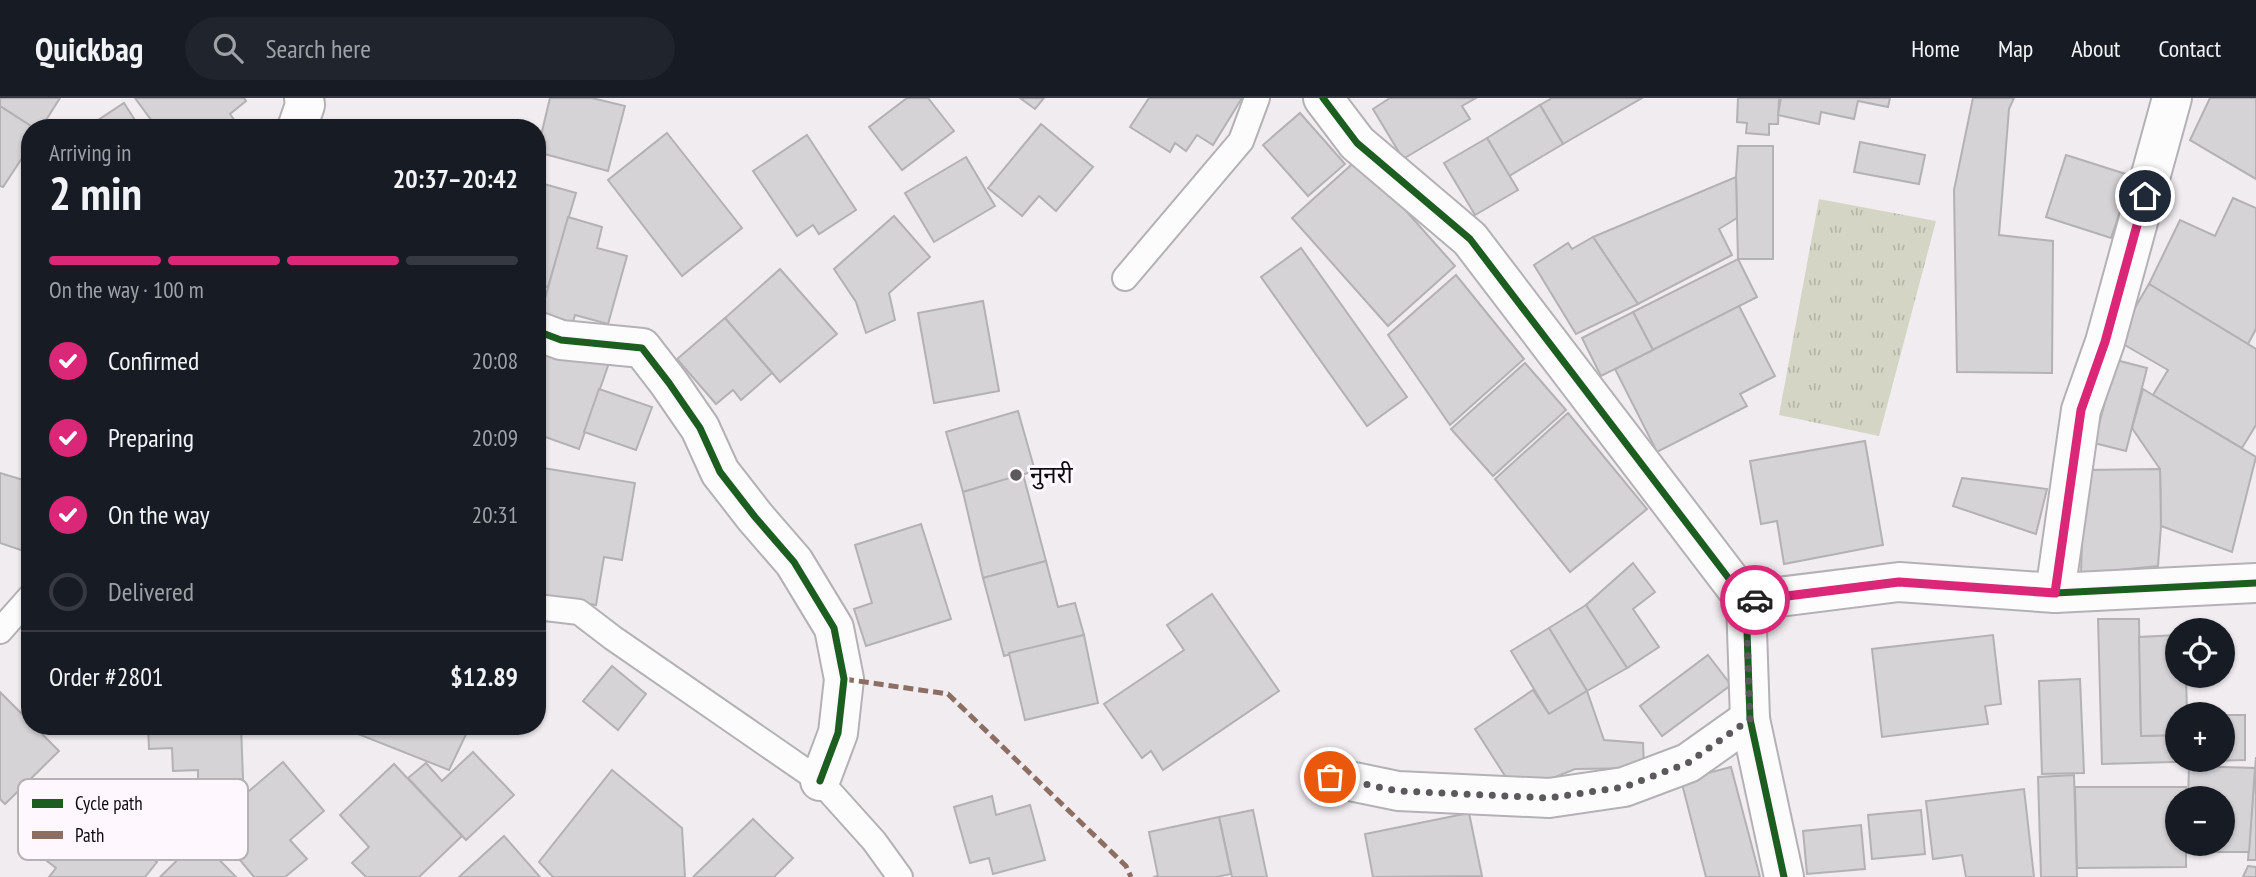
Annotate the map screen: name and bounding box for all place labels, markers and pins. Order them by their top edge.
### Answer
pin [2115,166,2175,226]
place label: नुनरी [1030,459,1073,490]
marker: नुनरी [1008,467,1024,483]
pin [1300,747,1360,807]

